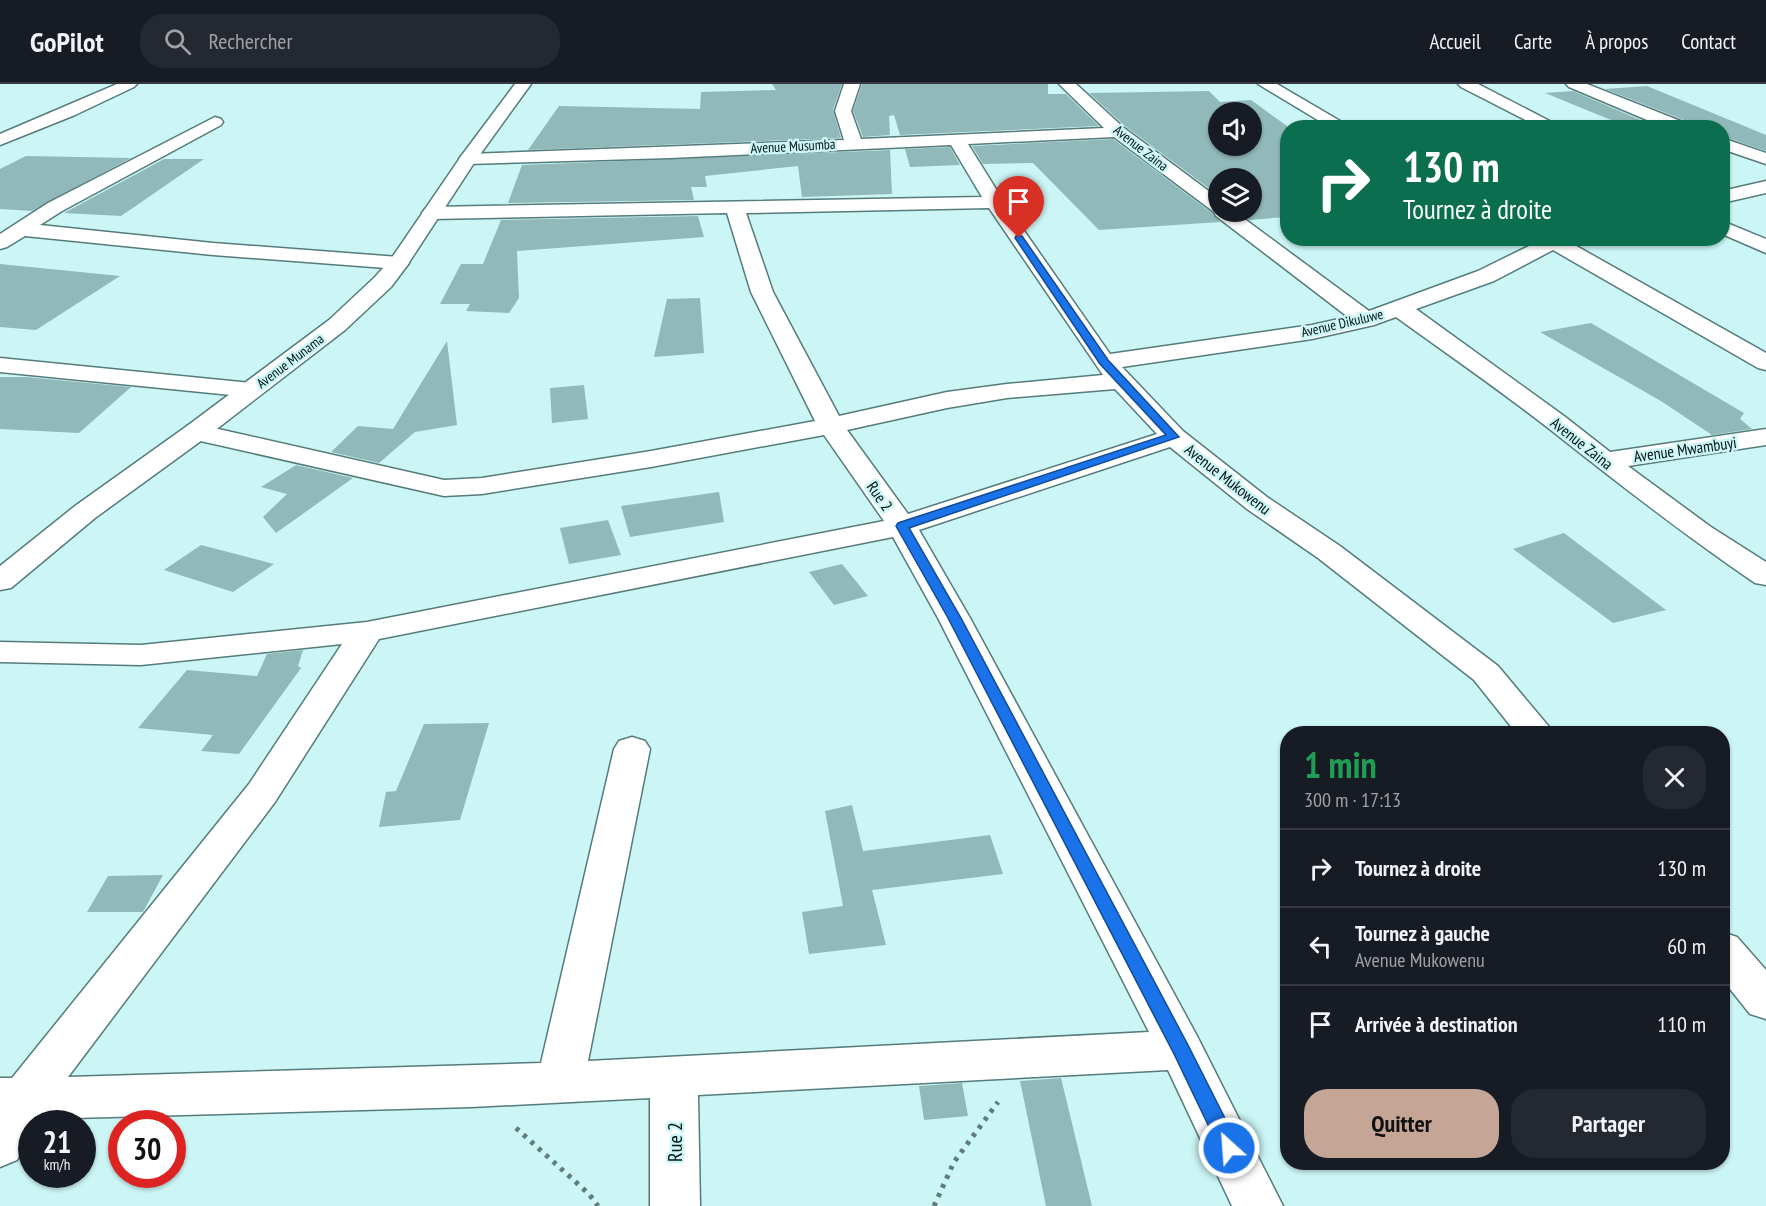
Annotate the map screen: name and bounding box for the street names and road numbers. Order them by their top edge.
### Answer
street label: Avenue Zaina [1110,121,1172,175]
street label: Avenue Musumba [750,135,836,157]
street label: Avenue Dikuluwe [1299,305,1385,341]
street label: Avenue Munama [253,330,327,392]
street label: Avenue Zaina [1547,412,1617,474]
street label: Avenue Mwambuyi [1632,432,1738,466]
street label: Avenue Mukowenu [1181,439,1275,519]
street label: Rue 2 [863,477,897,515]
street label: Rue 2 [662,1122,688,1162]

